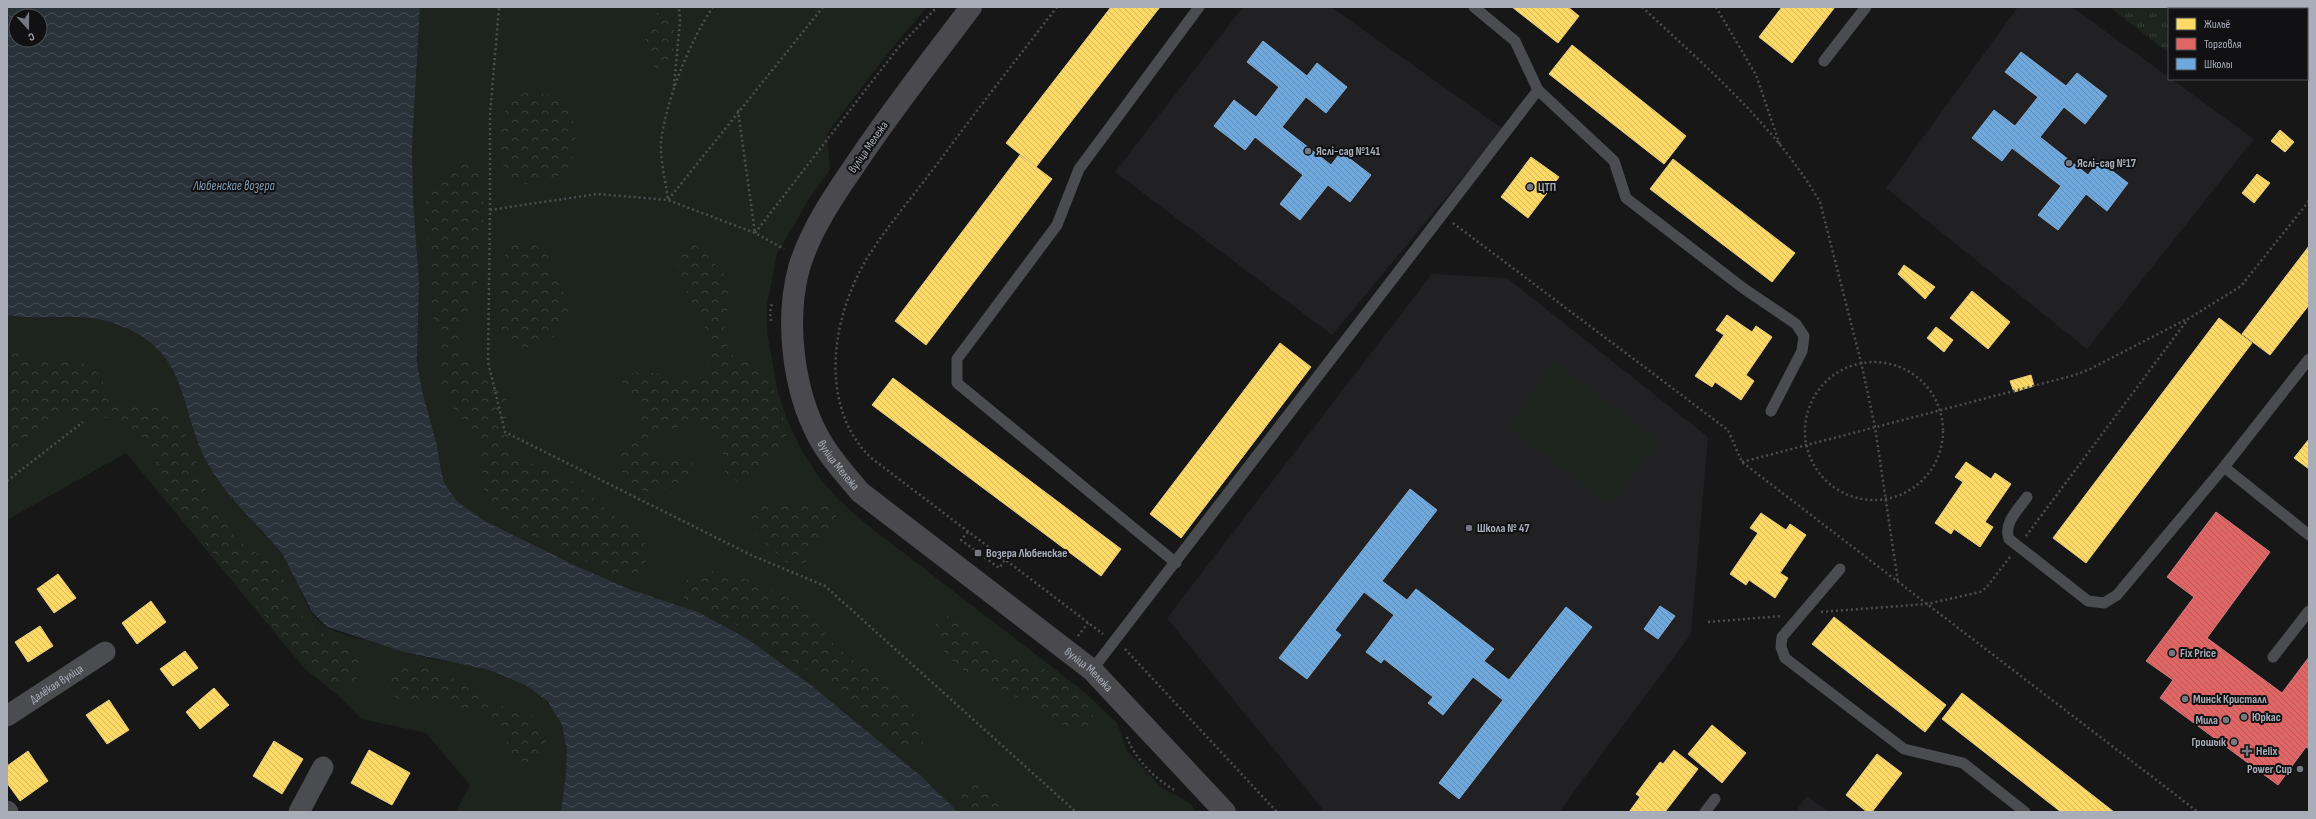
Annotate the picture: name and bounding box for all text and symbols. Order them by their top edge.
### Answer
north arrow [8,8,48,48]
legend [2168,8,2308,80]
text: Жильё [2204,17,2231,32]
text: С [26,30,36,44]
text: Торговля [2204,37,2242,52]
text: Школы [2204,57,2233,72]
street label: вуліца Мележа [845,118,892,176]
place label: Яслі-сад №141 [1316,144,1380,159]
marker: Яслі-сад №141 [1303,146,1313,156]
place label: Яслі-сад №17 [2077,156,2137,171]
marker: Яслі-сад №17 [2064,158,2074,168]
water label: Любенскае возера [192,178,275,194]
place label: ЦТП [1538,180,1556,195]
marker: ЦТП [1525,182,1535,192]
street label: вуліца Мележа [814,438,863,494]
place label: Школа № 47 [1477,521,1530,536]
marker: Школа № 47 [1464,523,1474,533]
place label: Возера Любенскае [986,546,1067,561]
marker: Возера Любенскае [973,548,983,558]
street label: вуліца Мележа [1061,645,1116,695]
place label: Fix Price [2180,646,2216,661]
marker: Fix Price [2167,648,2177,658]
street label: Далёкая вуліца [27,661,87,707]
place label: Минск Кристалл [2193,692,2267,707]
marker: Минск Кристалл [2180,694,2190,704]
place label: Юркас [2252,710,2281,725]
marker: Юркас [2239,712,2249,722]
place label: Мила [2195,713,2218,728]
marker: Мила [2221,715,2231,725]
place label: Грошык [2191,735,2227,750]
marker: Грошык [2229,737,2239,747]
place label: Helix [2256,744,2278,759]
marker: Helix [2241,745,2253,757]
place label: Power Cup [2247,762,2292,777]
marker: Power Cup [2295,764,2305,774]

